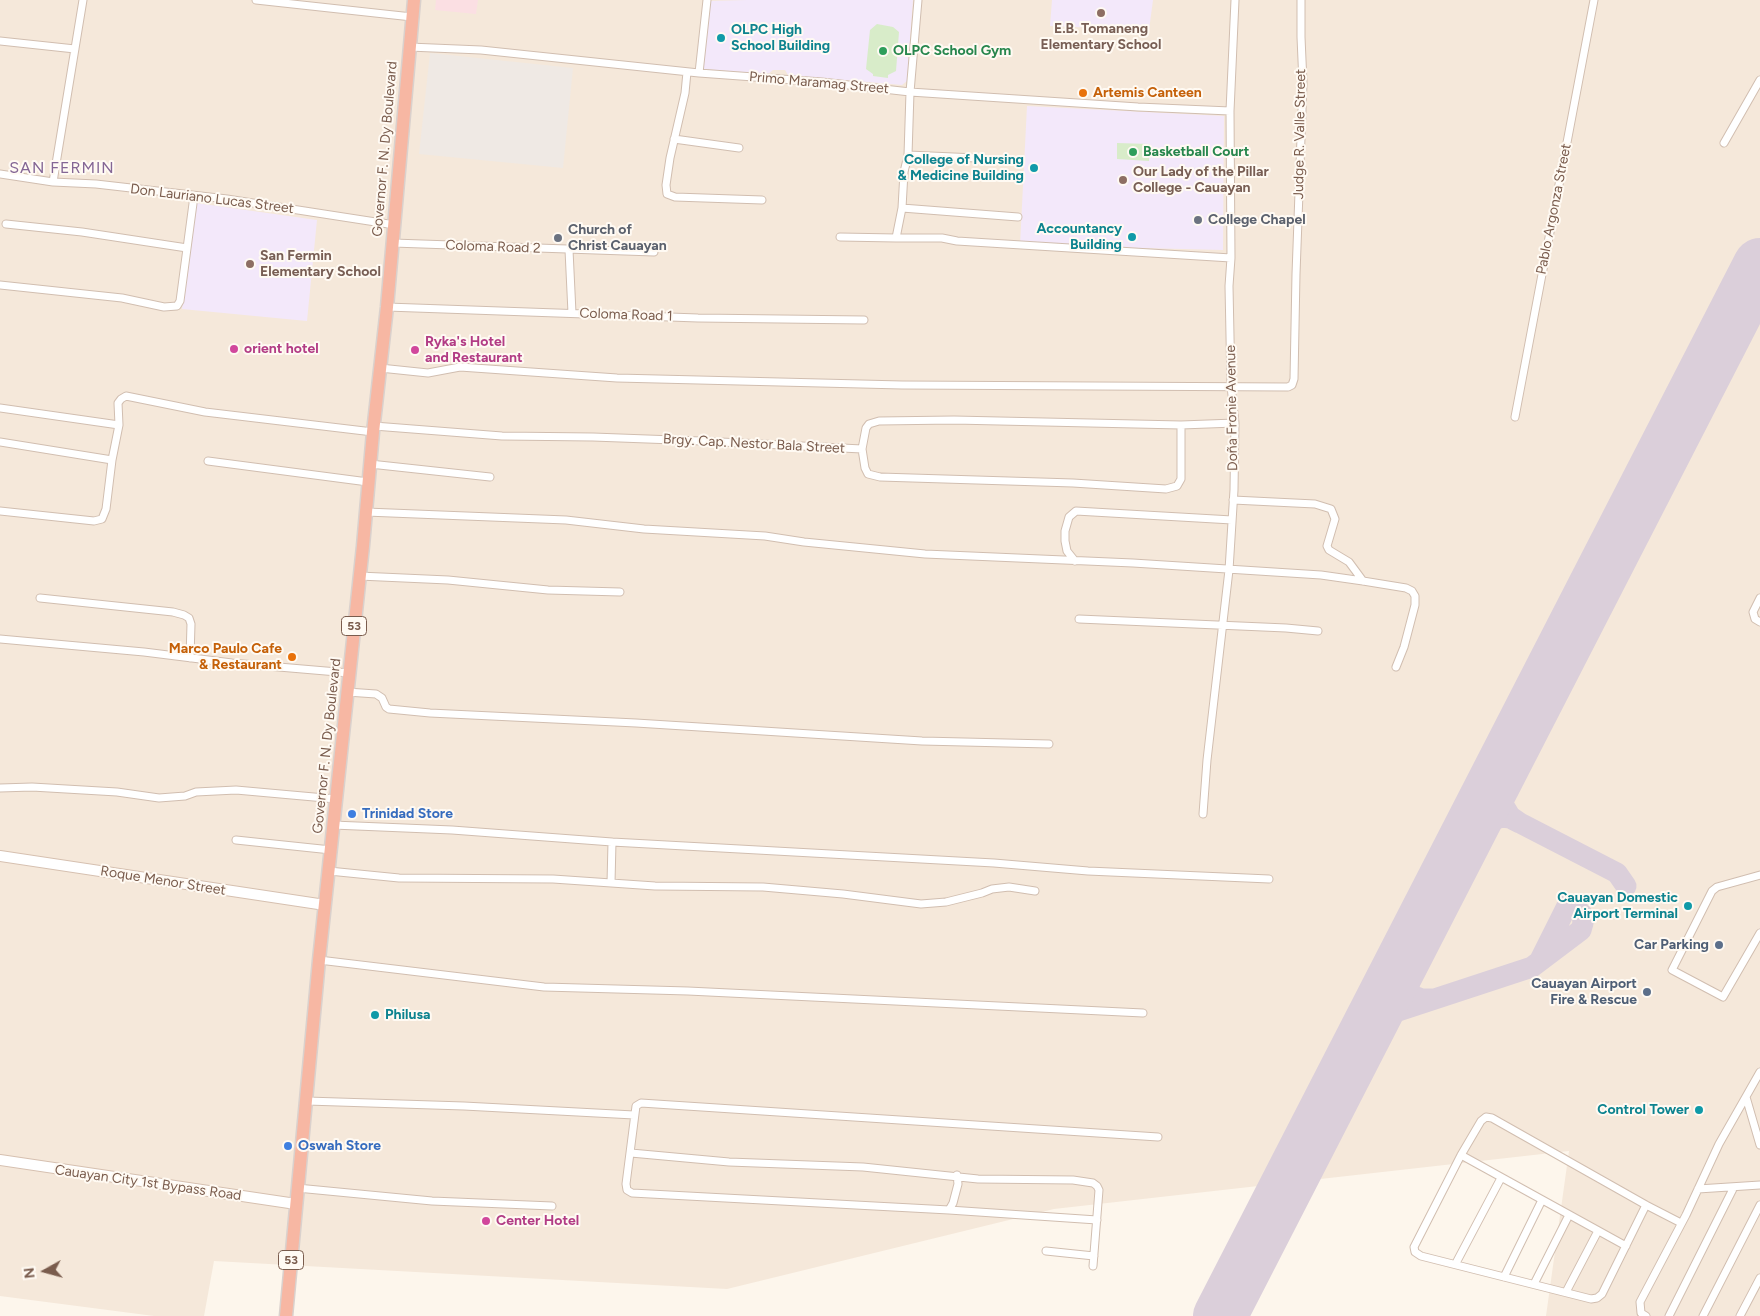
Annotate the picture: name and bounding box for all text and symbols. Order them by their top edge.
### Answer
marker: E.B. Tomaneng Elementary School [1095,7,1107,19]
place label: E.B. Tomaneng Elementary School [1041,21,1161,54]
place label: OLPC High School Building [731,22,830,54]
marker: OLPC High School Building [715,32,727,44]
place label: OLPC School Gym [893,43,1011,59]
marker: OLPC School Gym [877,45,889,57]
street label: Governor F. N. Dy Boulevard [369,61,401,237]
street label: Primo Maramag Street [748,69,890,97]
street label: Judge R. Valle Street [1290,69,1310,199]
place label: Artemis Canteen [1093,85,1202,101]
marker: Artemis Canteen [1077,87,1089,99]
street label: Pablo Argonza Street [1533,142,1575,276]
place label: Basketball Court [1143,144,1249,160]
marker: Basketball Court [1127,146,1139,158]
place label: College of Nursing & Medicine Building [898,152,1024,184]
district label: SAN FERMIN [8,158,116,178]
marker: College of Nursing & Medicine Building [1028,162,1040,174]
place label: Our Lady of the Pillar College - Cauayan [1133,164,1269,196]
marker: Our Lady of the Pillar College - Cauayan [1117,174,1129,186]
street label: Don Lauriano Lucas Street [129,181,295,217]
place label: College Chapel [1208,212,1306,228]
marker: College Chapel [1192,214,1204,226]
place label: Accountancy Building [1037,221,1122,253]
place label: Church of Christ Cauayan [568,222,667,254]
marker: Accountancy Building [1126,231,1138,243]
marker: Church of Christ Cauayan [552,232,564,244]
street label: Coloma Road 2 [445,237,541,257]
place label: San Fermin Elementary School [260,248,381,280]
marker: San Fermin Elementary School [244,258,256,270]
street label: Coloma Road 1 [579,305,673,325]
place label: Ryka's Hotel and Restaurant [425,334,523,367]
place label: orient hotel [244,341,319,357]
marker: orient hotel [228,343,240,355]
marker: Ryka's Hotel and Restaurant [409,344,421,356]
street label: Doña Fronie Avenue [1223,345,1241,471]
street label: Brgy. Cap. Nestor Bala Street [663,431,845,457]
road number: 53 [342,616,366,636]
place label: Marco Paulo Cafe & Restaurant [169,641,282,674]
marker: Marco Paulo Cafe & Restaurant [286,651,298,663]
street label: Governor F. N. Dy Boulevard [309,658,345,834]
place label: Trinidad Store [362,806,453,822]
marker: Trinidad Store [346,808,358,820]
street label: Roque Menor Street [99,863,227,899]
place label: Cauayan Domestic Airport Terminal [1557,890,1678,922]
marker: Cauayan Domestic Airport Terminal [1682,900,1694,912]
place label: Car Parking [1634,937,1709,953]
marker: Car Parking [1713,939,1725,951]
place label: Cauayan Airport Fire & Rescue [1531,976,1637,1009]
marker: Cauayan Airport Fire & Rescue [1641,986,1653,998]
place label: Philusa [385,1007,430,1023]
marker: Philusa [369,1009,381,1021]
place label: Control Tower [1597,1102,1689,1118]
marker: Control Tower [1693,1104,1705,1116]
place label: Oswah Store [298,1138,381,1154]
marker: Oswah Store [282,1140,294,1152]
street label: Cauayan City 1st Bypass Road [54,1162,242,1204]
place label: Center Hotel [496,1213,579,1229]
marker: Center Hotel [480,1215,492,1227]
north arrow [20,1246,70,1296]
road number: 53 [278,1250,304,1270]
text: N [21,1266,39,1279]

